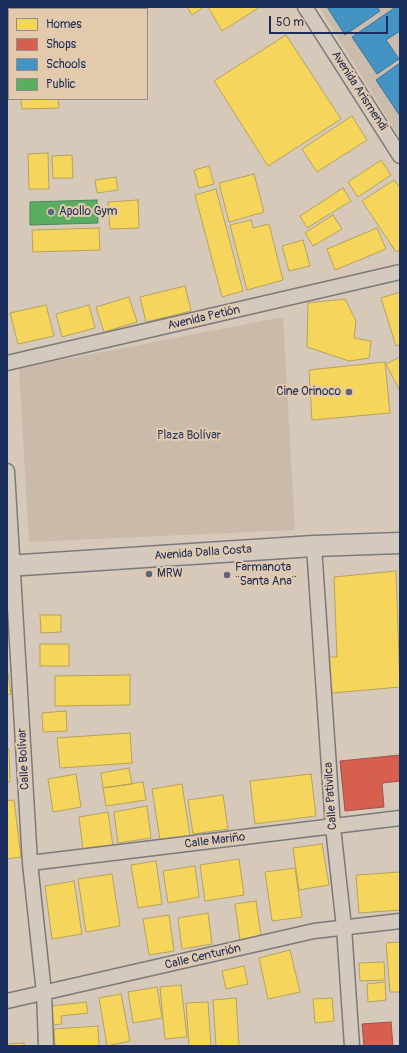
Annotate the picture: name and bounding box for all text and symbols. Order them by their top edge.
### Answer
legend [8,8,148,100]
scale bar [271,8,390,34]
text: 50 m [276,15,304,30]
text: Homes [46,17,82,32]
text: Shops [46,37,76,52]
street label: Avenida Arismendi [328,49,390,133]
text: Schools [46,57,86,72]
text: Public [46,77,76,92]
place label: Apollo Gym [59,205,117,219]
marker: Apollo Gym [46,207,56,217]
street label: Avenida Petión [166,303,242,333]
place label: Cine Orinoco [276,385,341,399]
marker: Cine Orinoco [344,387,354,397]
park label: Plaza Bolívar [157,429,221,443]
street label: Avenida Dalla Costa [154,542,252,564]
place label: Farmanota ¨Santa Ana¨ [235,561,297,589]
place label: MRW [157,567,183,581]
marker: MRW [144,569,154,579]
marker: Farmanota ¨Santa Ana¨ [222,570,232,580]
street label: Calle Bolívar [15,728,33,790]
street label: Calle Pativilca [321,762,341,830]
street label: Calle Mariño [184,830,246,852]
street label: Calle Centurión [164,941,242,973]

